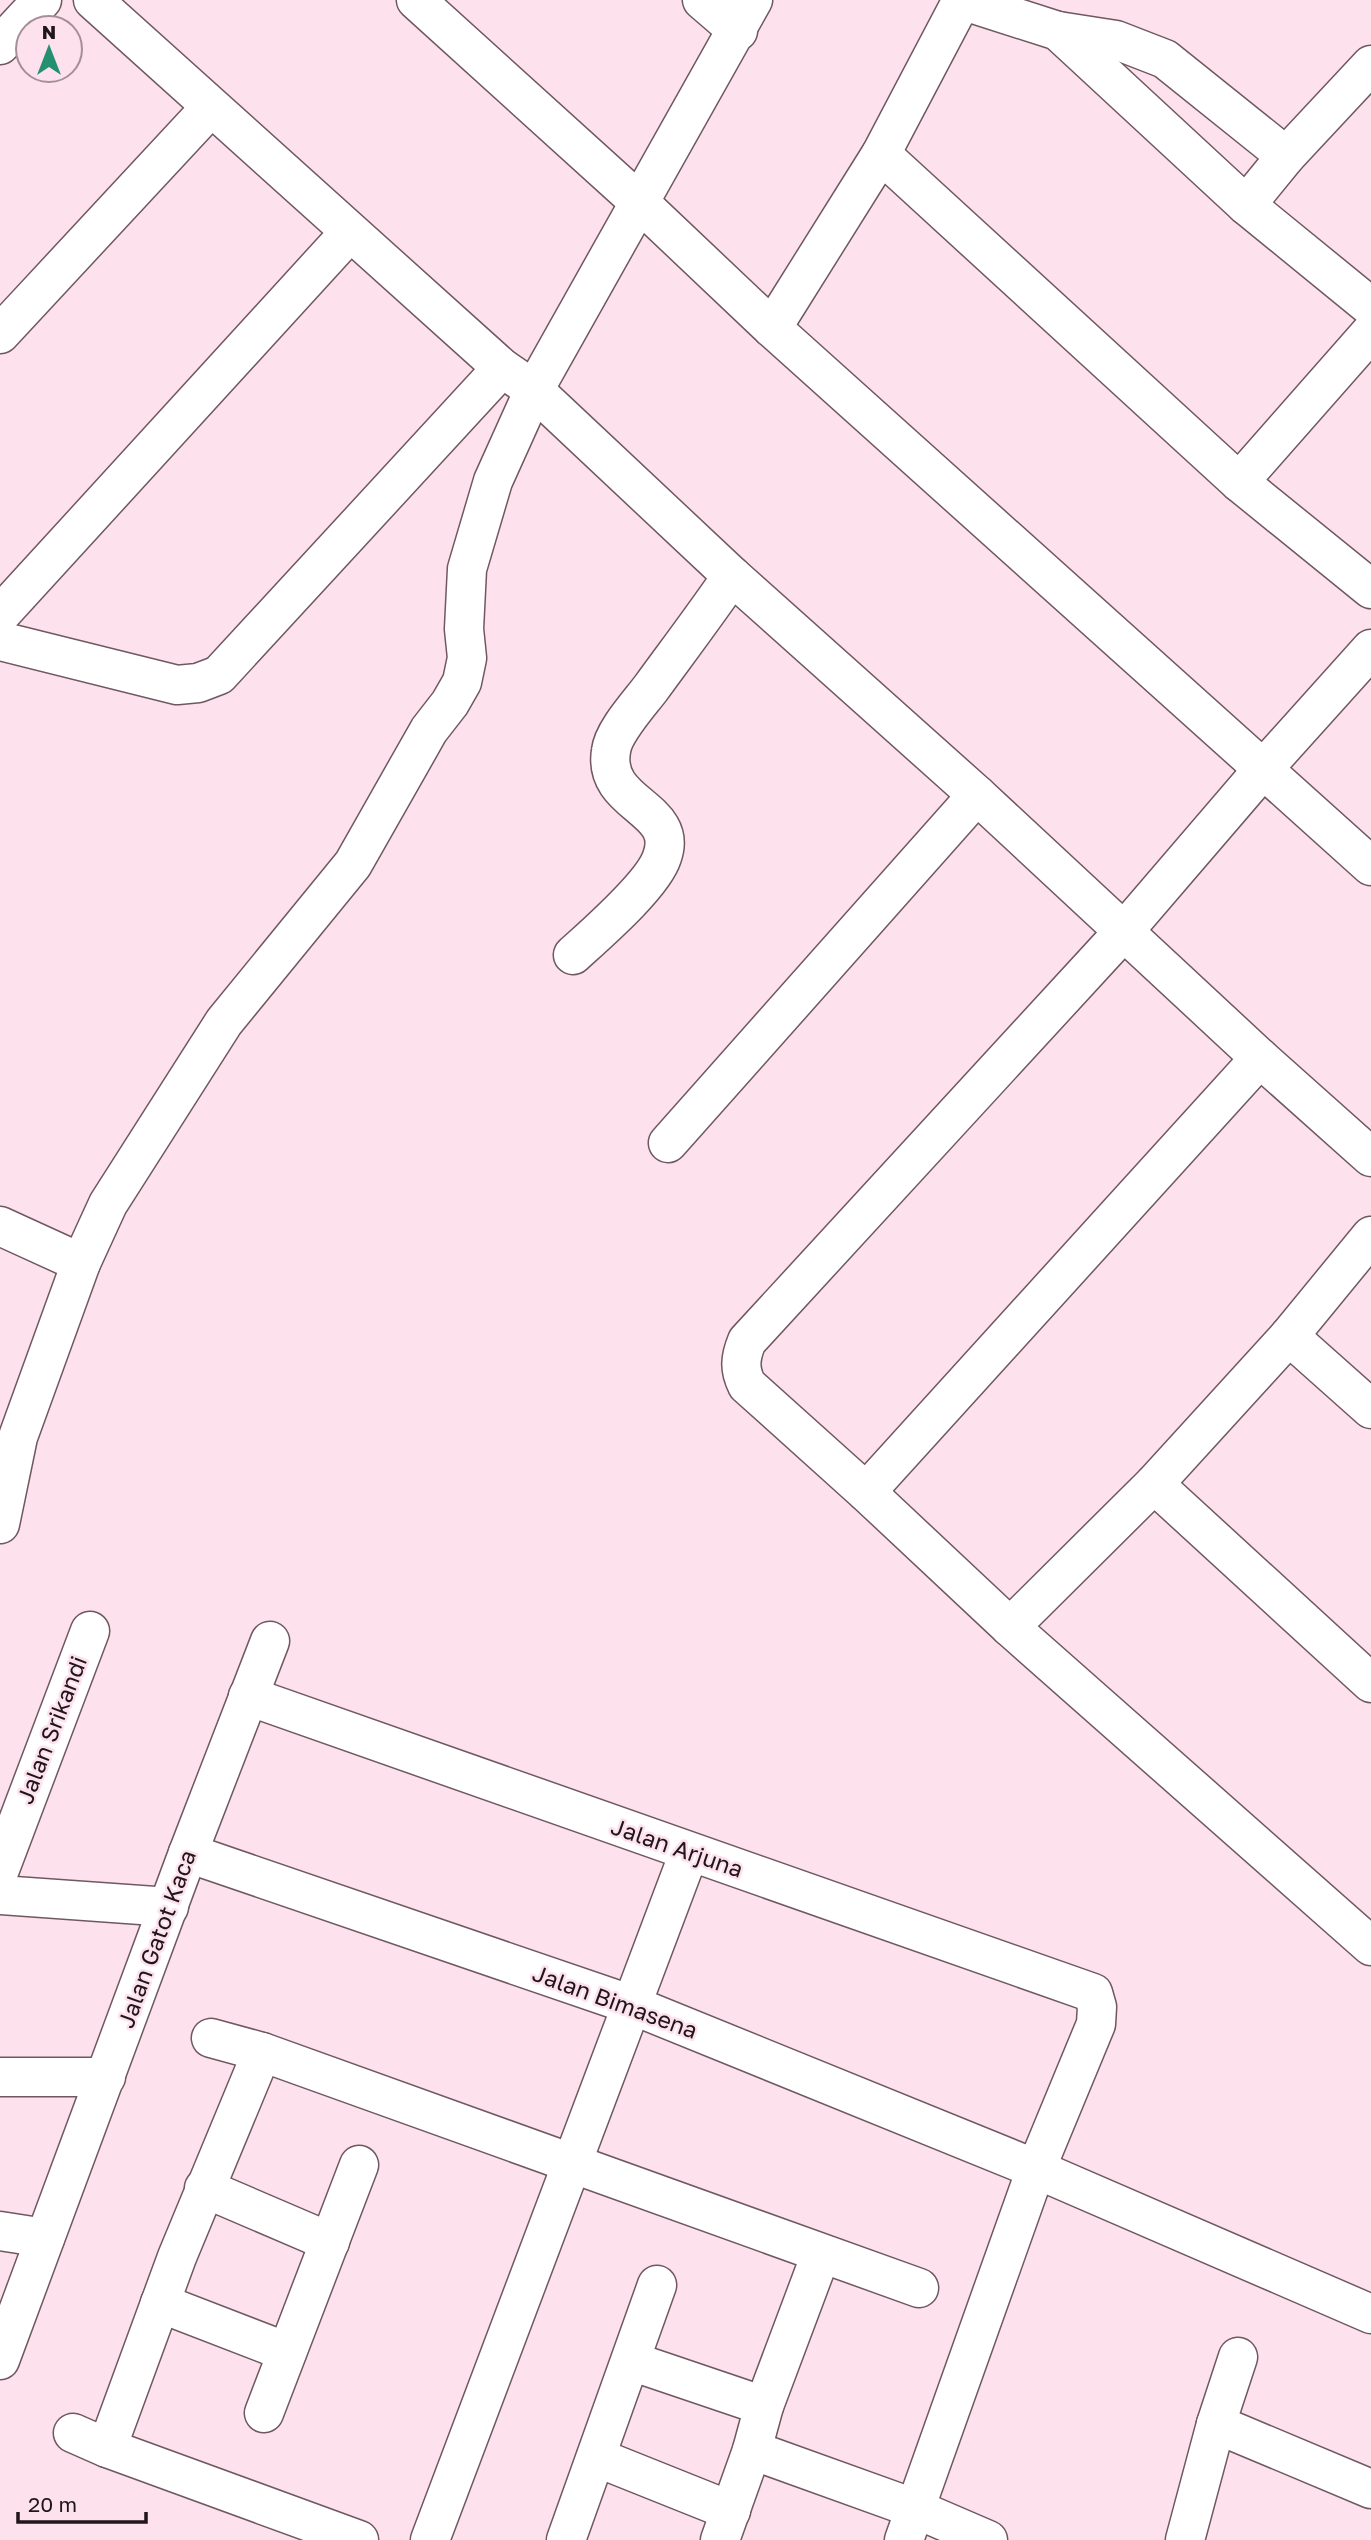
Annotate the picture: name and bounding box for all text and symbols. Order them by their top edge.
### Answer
north arrow [14,14,84,84]
text: N [42,20,56,43]
street label: Jalan Srikandi [10,1652,92,1808]
street label: Jalan Arjuna [608,1811,747,1883]
street label: Jalan Gatot Kaca [111,1846,201,2031]
street label: Jalan Bimasena [529,1958,702,2044]
scale bar [18,2480,145,2524]
text: 20 m [28,2491,77,2517]

